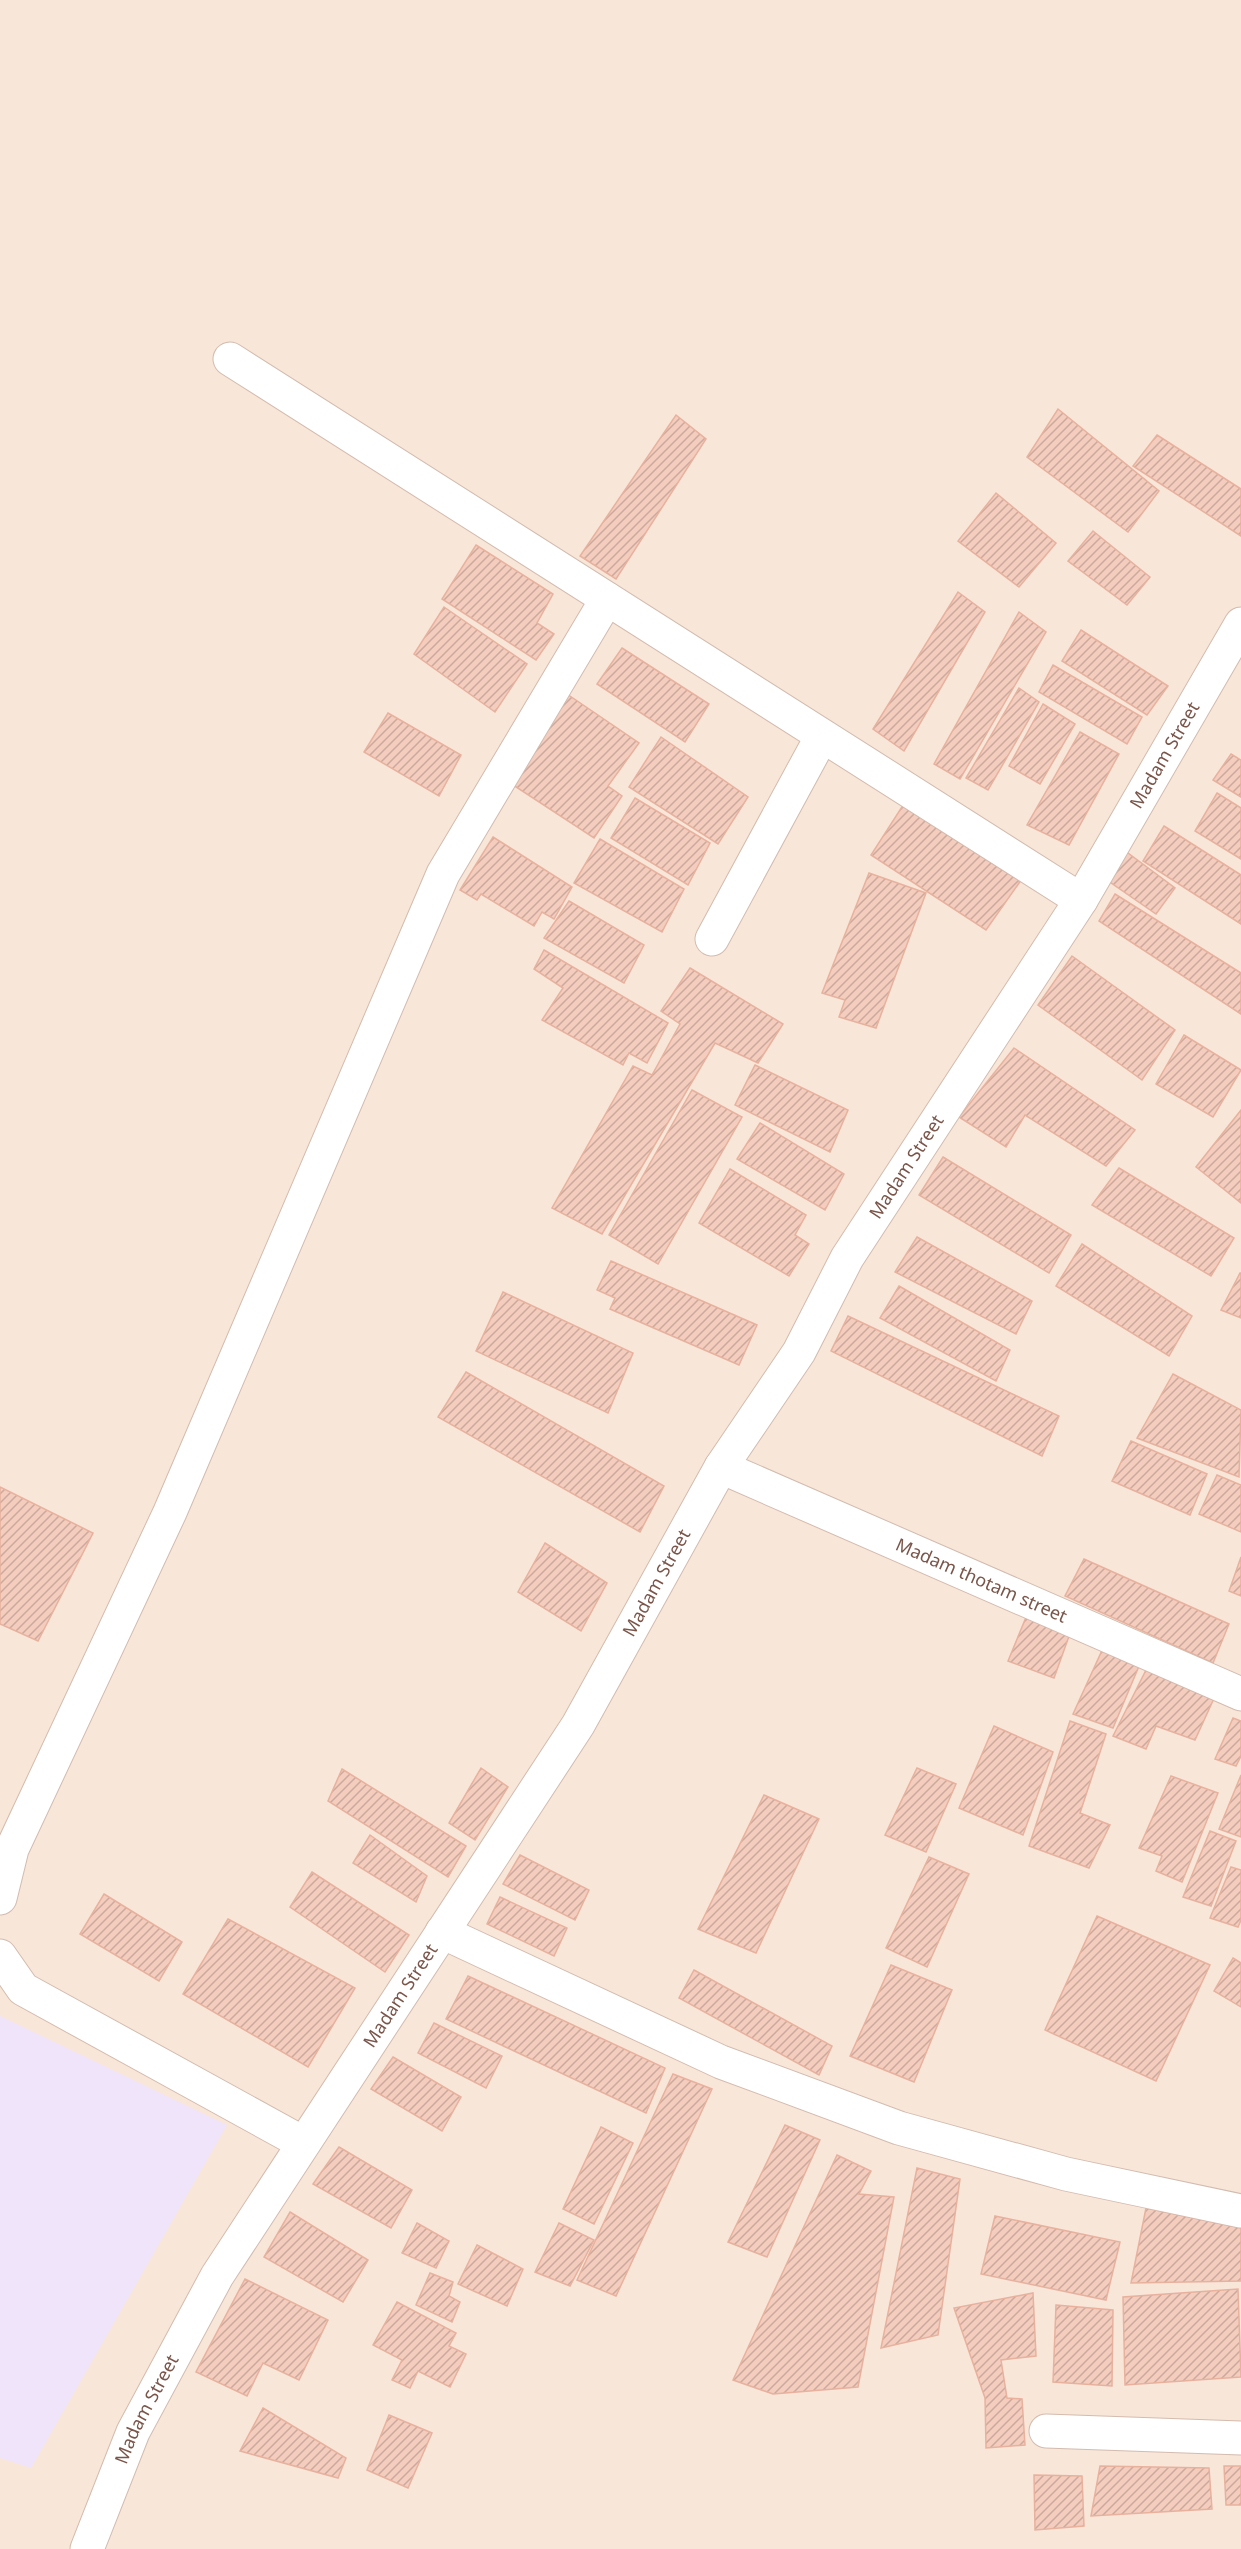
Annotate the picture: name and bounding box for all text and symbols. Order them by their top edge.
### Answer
street label: Madam Street [1124,697,1205,813]
street label: Madam Street [863,1109,949,1223]
street label: Madam Street [616,1524,696,1641]
street label: Madam thotam street [892,1532,1072,1628]
street label: Madam Street [357,1938,443,2052]
street label: Madam Street [109,2350,184,2467]

